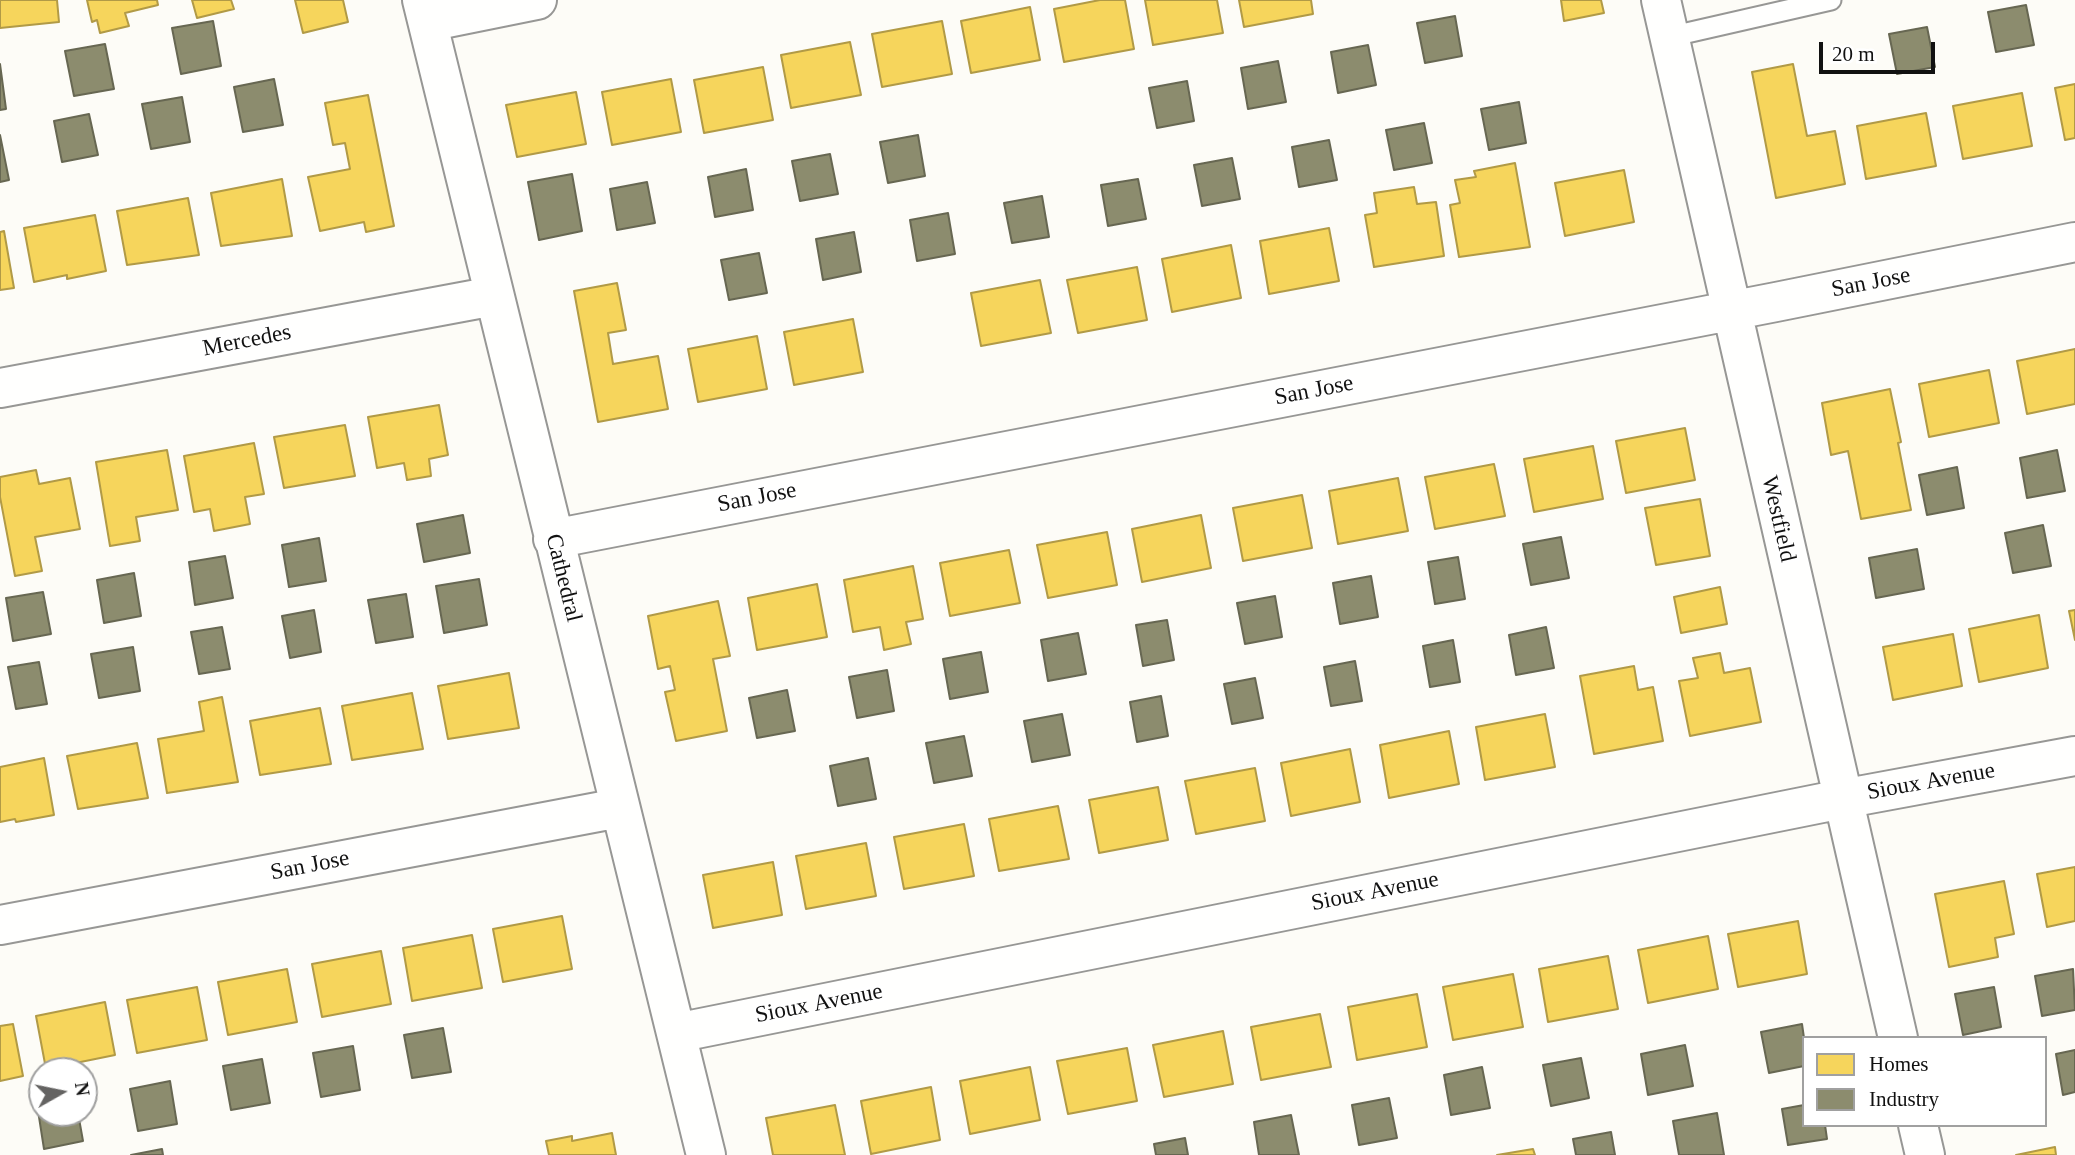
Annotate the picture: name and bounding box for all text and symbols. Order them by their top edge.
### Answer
scale bar [1823,28,1938,72]
text: 20 m [1832,42,1875,66]
street label: San Jose [1829,262,1913,304]
street label: Mercedes [200,319,294,363]
street label: San Jose [1272,370,1356,412]
street label: Westfield [1755,473,1801,565]
street label: San Jose [715,477,799,519]
street label: Cathedral [539,531,587,625]
street label: Sioux Avenue [1865,757,1997,807]
street label: San Jose [268,845,352,887]
street label: Sioux Avenue [1309,866,1441,918]
street label: Sioux Avenue [753,978,885,1030]
legend [1802,1036,2047,1127]
text: Homes [1869,1052,1929,1076]
north arrow [28,1057,98,1127]
text: N [71,1081,94,1097]
text: Industry [1869,1087,1939,1111]

